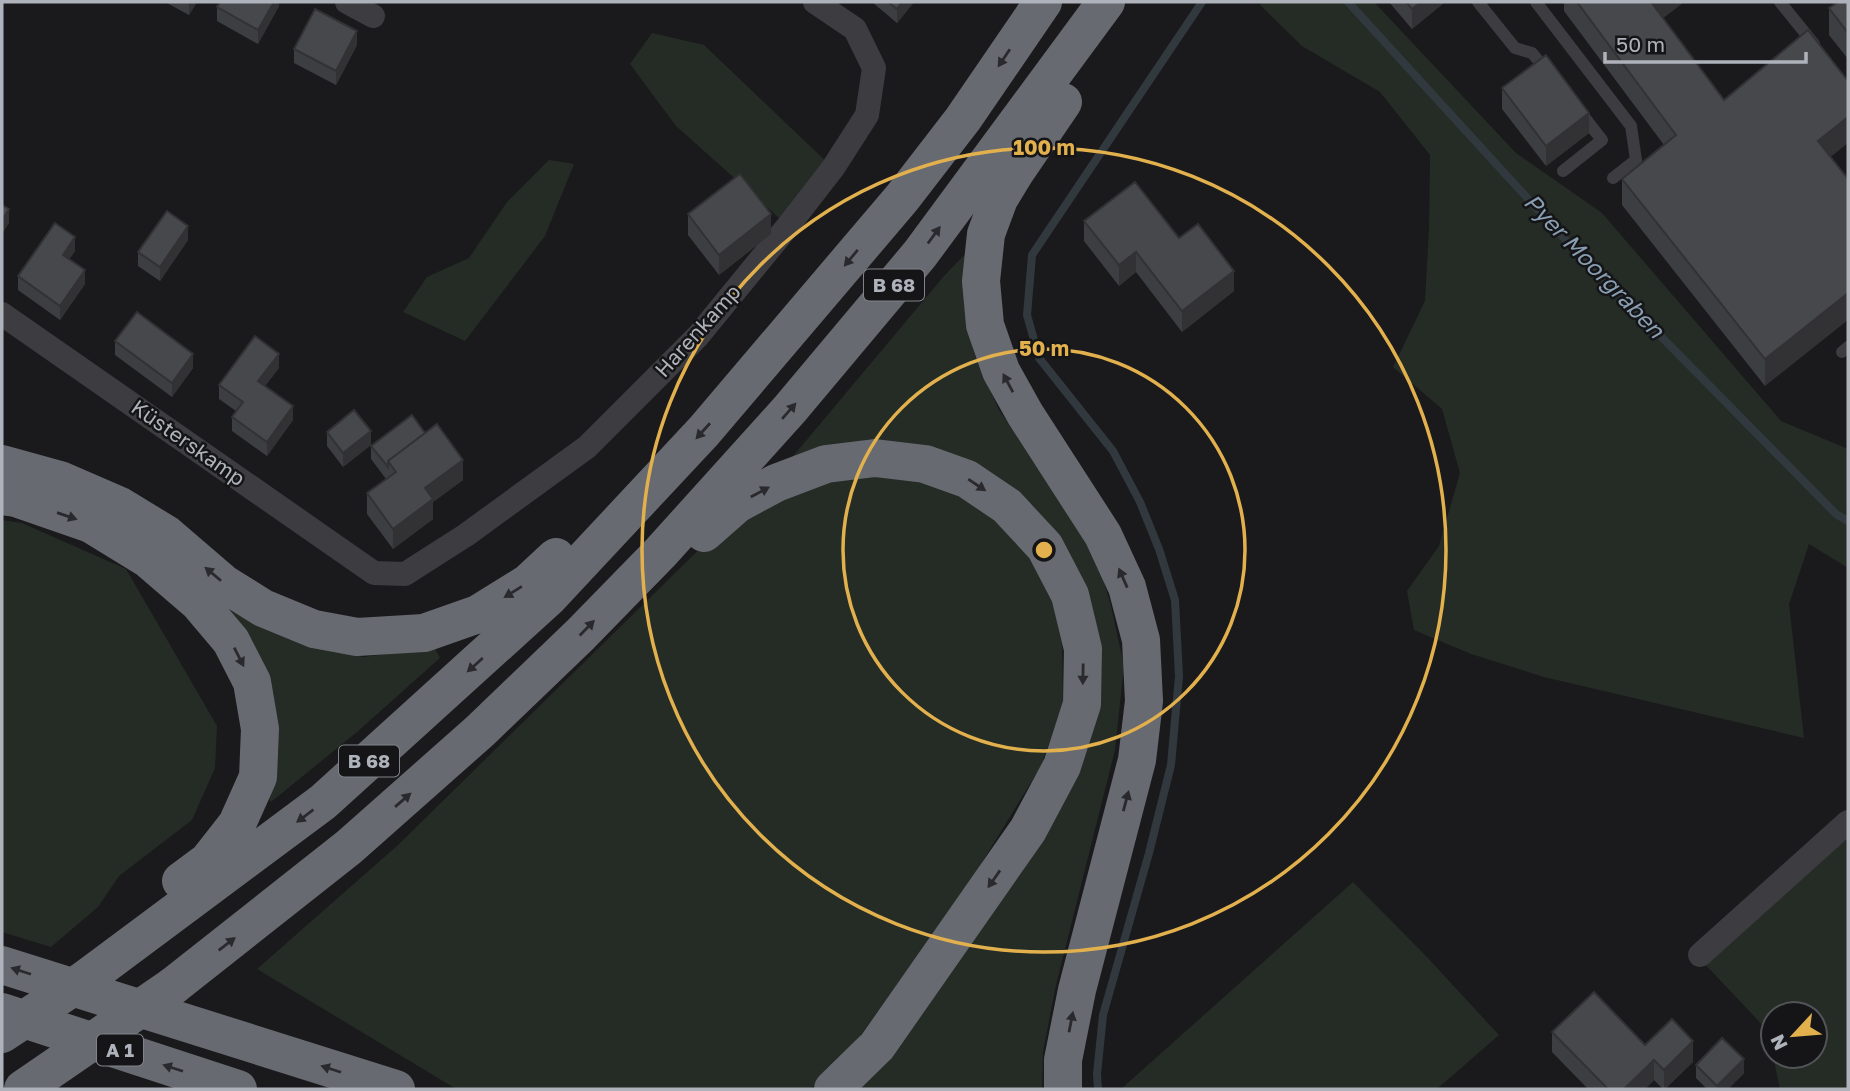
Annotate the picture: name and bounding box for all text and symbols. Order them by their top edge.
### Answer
scale bar [1605,21,1806,65]
text: 50 m [1616,31,1665,57]
one-way arrow [997,49,1011,67]
text: 100 m [1013,134,1075,160]
water label: Pyer Moorgraben [1519,187,1671,344]
one-way arrow [926,226,940,244]
one-way arrow [843,249,859,267]
road number: B 68 [864,270,924,300]
street label: Harenkamp [649,279,746,382]
text: 50 m [1019,335,1069,361]
one-way arrow [1002,372,1014,392]
street label: Küsterskamp [127,393,250,491]
one-way arrow [781,402,797,420]
one-way arrow [696,422,712,439]
one-way arrow [967,478,986,491]
one-way arrow [750,486,770,498]
one-way arrow [56,511,77,522]
centre of rings [1032,538,1056,562]
one-way arrow [204,566,222,582]
one-way arrow [1117,568,1129,588]
one-way arrow [504,586,523,599]
one-way arrow [578,620,594,637]
one-way arrow [232,648,244,668]
one-way arrow [467,656,484,672]
one-way arrow [1077,663,1088,685]
road number: B 68 [339,746,399,776]
one-way arrow [1121,790,1132,812]
one-way arrow [394,793,411,808]
one-way arrow [296,809,314,823]
one-way arrow [987,870,1001,888]
one-way arrow [218,938,236,952]
one-way arrow [10,965,31,975]
north arrow [1759,1000,1829,1070]
one-way arrow [1065,1011,1076,1033]
text: N [1765,1031,1792,1054]
road number: A 1 [97,1034,143,1066]
one-way arrow [162,1062,183,1073]
one-way arrow [321,1063,342,1073]

